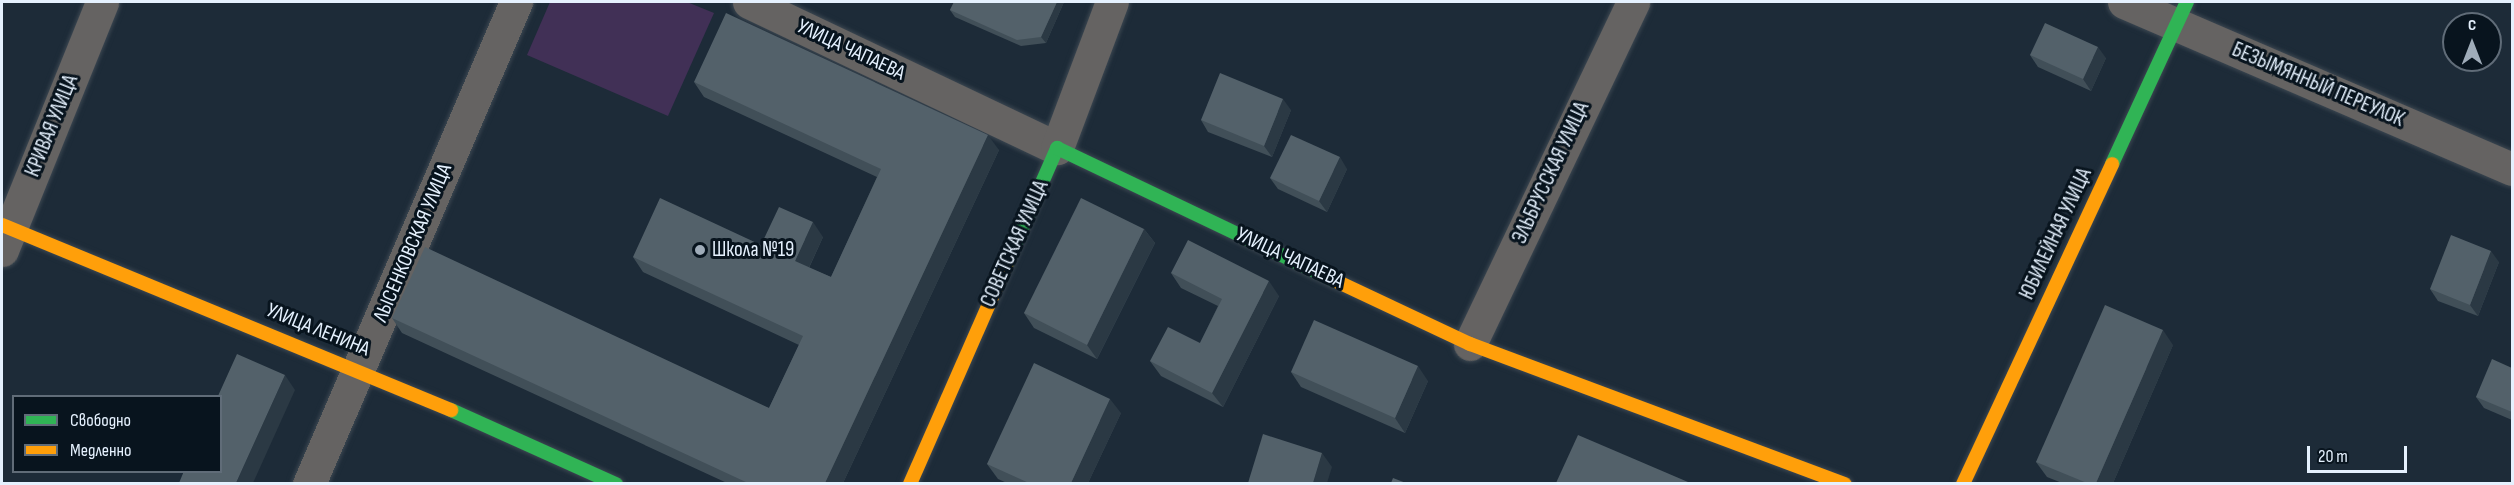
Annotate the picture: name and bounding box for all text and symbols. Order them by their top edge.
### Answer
north arrow [2442,12,2502,72]
street label: УЛИЦА ЧАПАЕВА [793,14,909,86]
text: С [2468,16,2476,35]
street label: БЕЗЫМЯННЫЙ ПЕРЕУЛОК [2228,37,2408,133]
street label: КРИВАЯ УЛИЦА [20,72,84,180]
street label: ЭЛЬБРУССКАЯ УЛИЦА [1507,98,1595,248]
street label: ЛЫСЕНКОВСКАЯ УЛИЦА [368,160,458,326]
street label: ЮБИЛЕЙНАЯ УЛИЦА [2015,164,2097,304]
street label: СОВЕТСКАЯ УЛИЦА [976,177,1054,311]
street label: УЛИЦА ЧАПАЕВА [1232,222,1348,294]
place label: Школа №19 [712,237,794,263]
marker: Школа №19 [693,243,707,257]
street label: УЛИЦА ЛЕНИНА [263,298,373,362]
legend [12,395,222,473]
text: Свободно [70,410,131,431]
scale bar [2310,434,2410,472]
text: Медленно [70,440,132,461]
text: 20 m [2318,446,2348,467]

